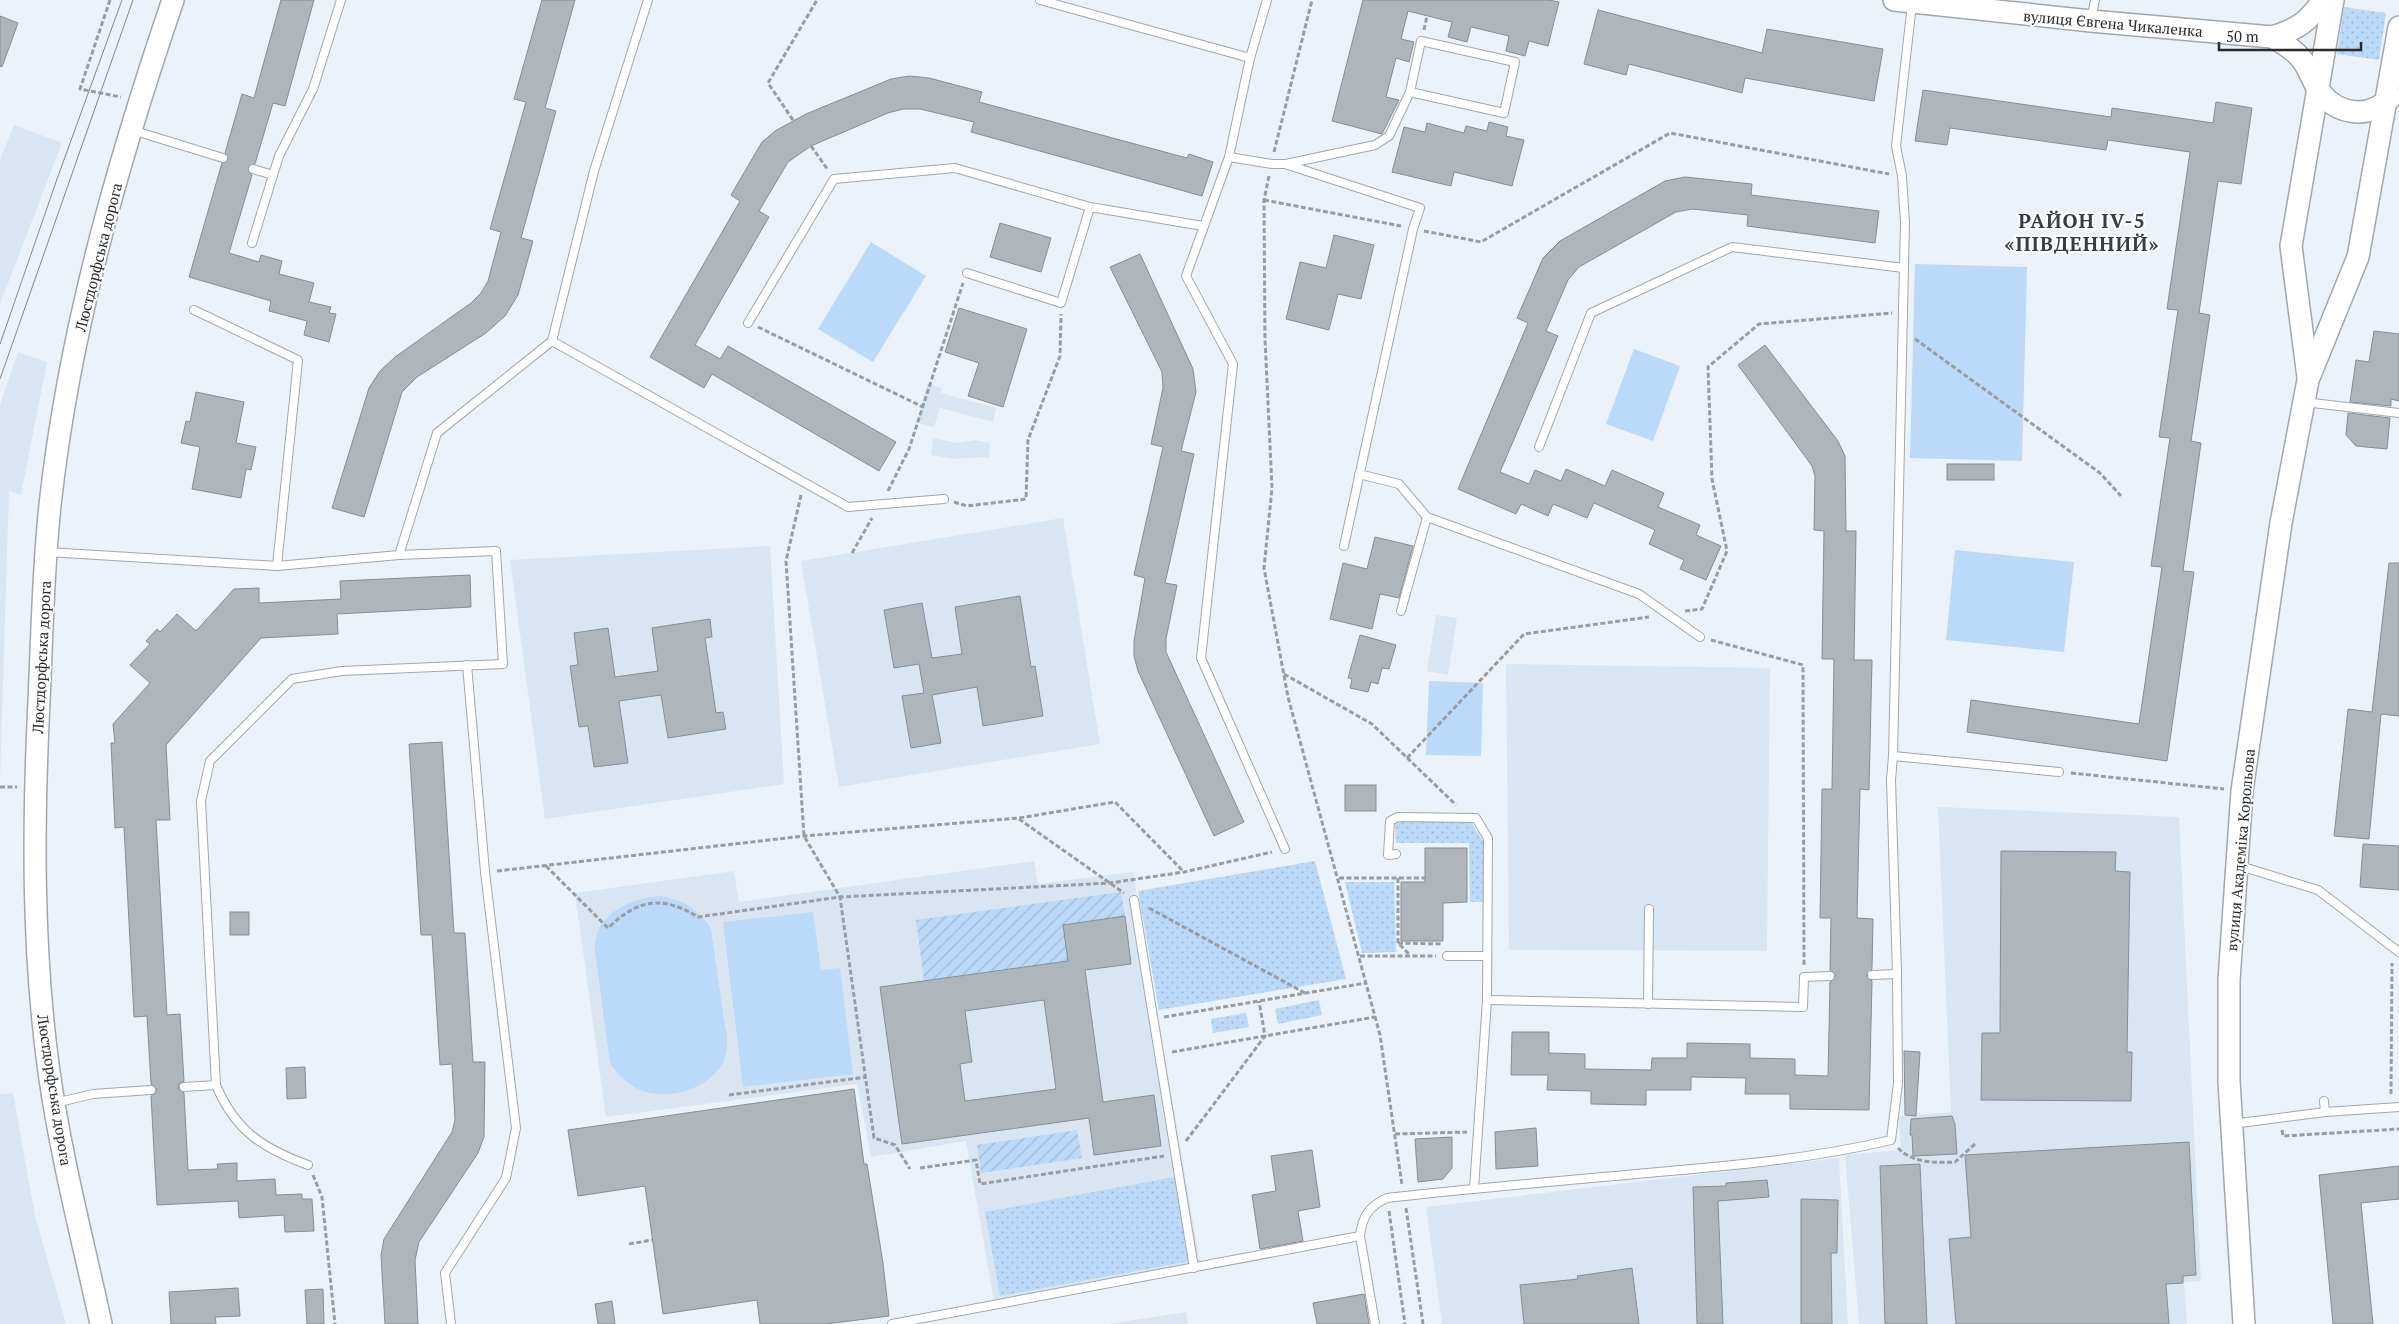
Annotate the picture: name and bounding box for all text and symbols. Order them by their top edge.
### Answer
street label: вулиця Євгена Чикаленка [2022,5,2204,41]
scale bar [2219,20,2362,52]
text: 50 m [2226,26,2259,46]
street label: Люстдорфська дорога [70,180,126,335]
district label: РАЙОН IV-5 «ПІВДЕННИЙ» [2004,207,2160,257]
street label: Люстдорфська дорога [27,580,55,735]
street label: вулиця Академіка Корольова [2221,748,2259,952]
street label: Люстдорфська дорога [33,1012,77,1167]

